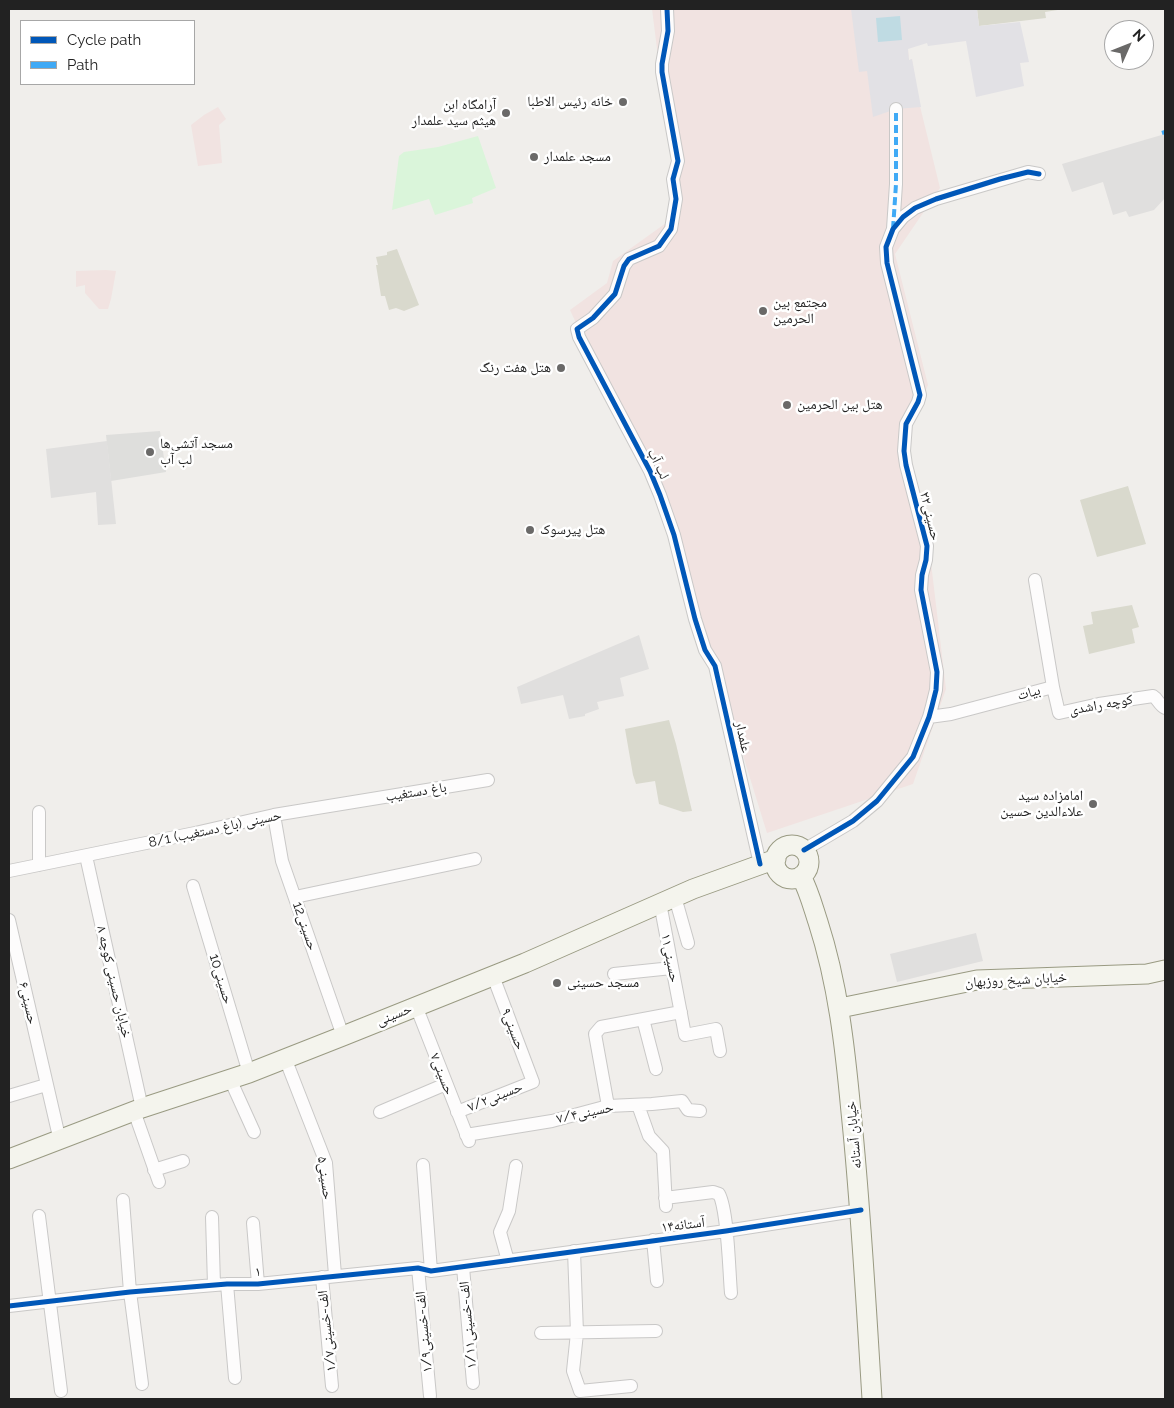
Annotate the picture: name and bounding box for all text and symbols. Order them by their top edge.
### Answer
legend [20,20,195,85]
north arrow [1104,20,1154,70]
text: N [1130,26,1149,45]
text: Cycle path [67,31,141,49]
text: Path [67,56,98,74]
place label: خانه رئیس الاطبا [527,94,613,110]
marker: خانه رئیس الاطبا [617,96,629,108]
place label: آرامگاه ابن هیثم سید علمدار [412,97,496,130]
marker: آرامگاه ابن هیثم سید علمدار [500,107,512,119]
place label: مسجد علمدار [544,149,611,165]
marker: مسجد علمدار [528,151,540,163]
place label: مجتمع بین الحرمین [773,295,827,328]
marker: مجتمع بین الحرمین [757,305,769,317]
place label: هتل هفت رنگ [479,360,551,376]
marker: هتل هفت رنگ [555,362,567,374]
place label: هتل بین‌ الحرمین [797,397,883,413]
marker: هتل بین‌ الحرمین [781,399,793,411]
place label: مسجد آتشی‌ها لب آب [160,436,233,468]
marker: مسجد آتشی‌ها لب آب [144,446,156,458]
street label: لب آب [643,446,673,482]
street label: حسینی۲۲ [916,490,944,542]
place label: هتل پیرسوک [540,522,605,538]
marker: هتل پیرسوک [524,524,536,536]
street label: بیات [1016,682,1042,704]
street label: کوچه راشدی [1068,691,1134,719]
street label: علمدار [731,720,755,754]
street label: باغ دستغیب [384,779,448,805]
place label: امامزاده سید علاءالدین حسین [1000,788,1083,820]
marker: امامزاده سید علاءالدین حسین [1087,798,1099,810]
street label: 8/1 حسینی (باغ دستغیب) [147,807,283,851]
street label: حسینی12 [289,900,321,952]
street label: خیابان حسینی کوچه ۸ [93,924,135,1040]
street label: حسینی۱۱ [657,932,683,984]
street label: حسینی10 [205,952,237,1006]
street label: خیابان شیخ روزبهان [965,969,1067,991]
place label: مسجد حسینی [567,975,639,991]
marker: مسجد حسینی [551,977,563,989]
street label: حسینی۶ [15,980,41,1026]
street label: حسینی [374,1000,414,1030]
street label: حسینی۹ [497,1006,529,1052]
street label: حسینی۷ [426,1051,458,1097]
street label: حسینی۷/۲ [465,1078,525,1116]
street label: حسینی۷/۴ [555,1099,615,1127]
street label: خیابان آستانه [843,1100,865,1170]
street label: حسینی۵ [314,1155,336,1201]
street label: آستانه۱۴ [660,1214,706,1236]
street label: ۱ [254,1263,262,1281]
street label: الف-خسینی۱/۱۱ [456,1280,480,1370]
street label: الف-خسینی۱/۷ [314,1290,340,1372]
street label: الف-خسینی۱/۹ [412,1291,436,1373]

